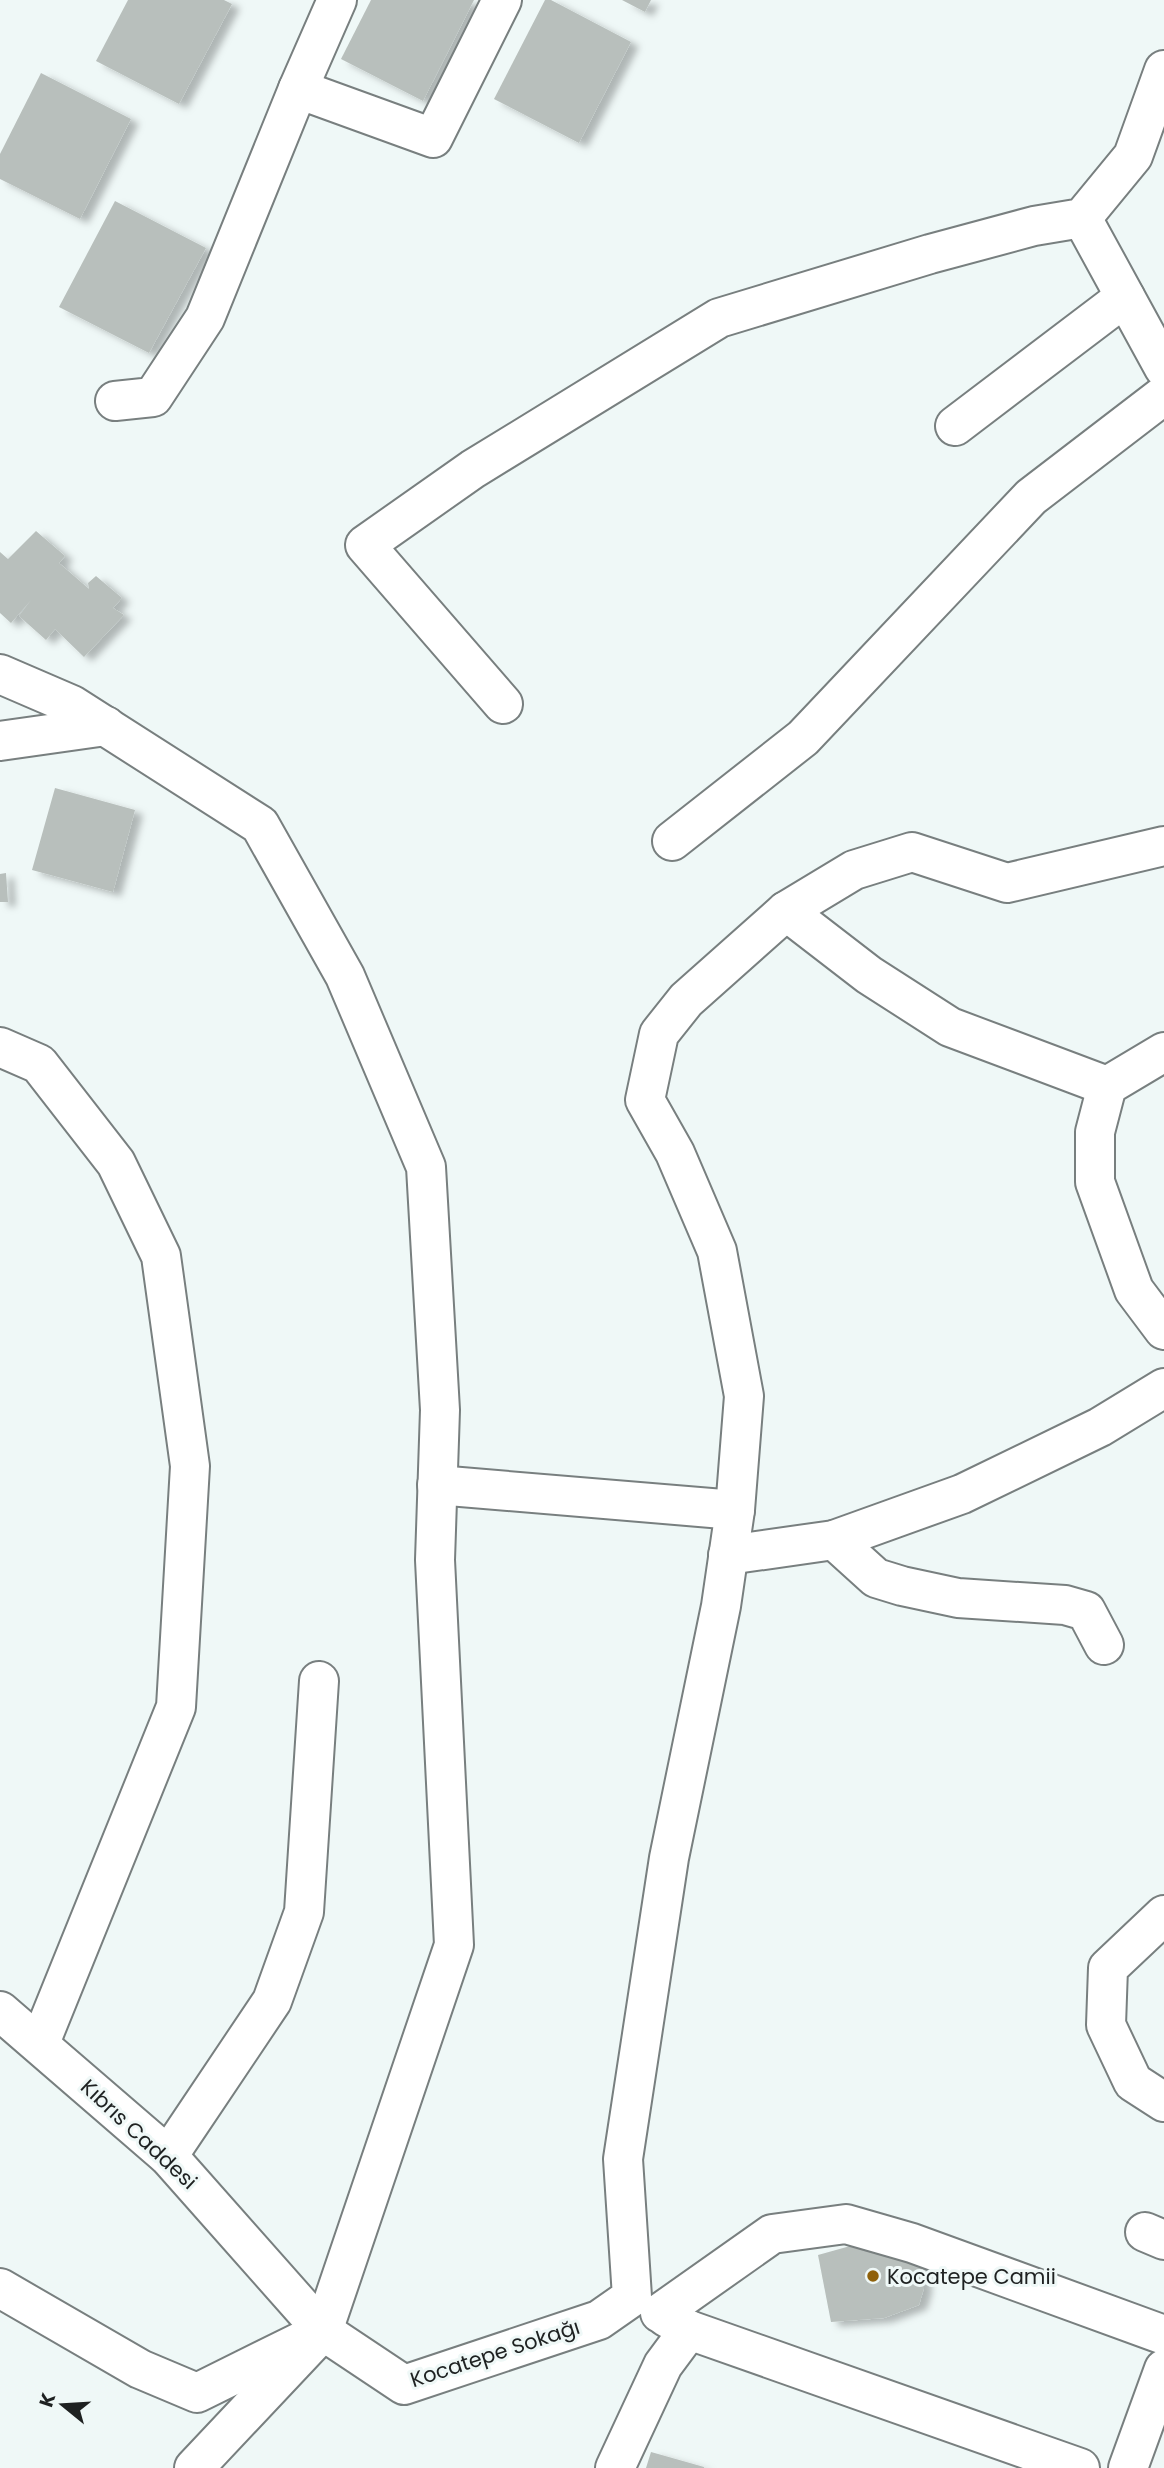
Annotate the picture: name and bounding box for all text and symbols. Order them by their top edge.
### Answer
street label: Kıbrıs Caddesi [74,2072,204,2196]
place label: Kocatepe Camii [887,2262,1056,2291]
marker: Kocatepe Camii [865,2268,881,2284]
street label: Kocatepe Sokağı [407,2312,583,2394]
north arrow [28,2370,98,2440]
text: K [32,2389,62,2410]

